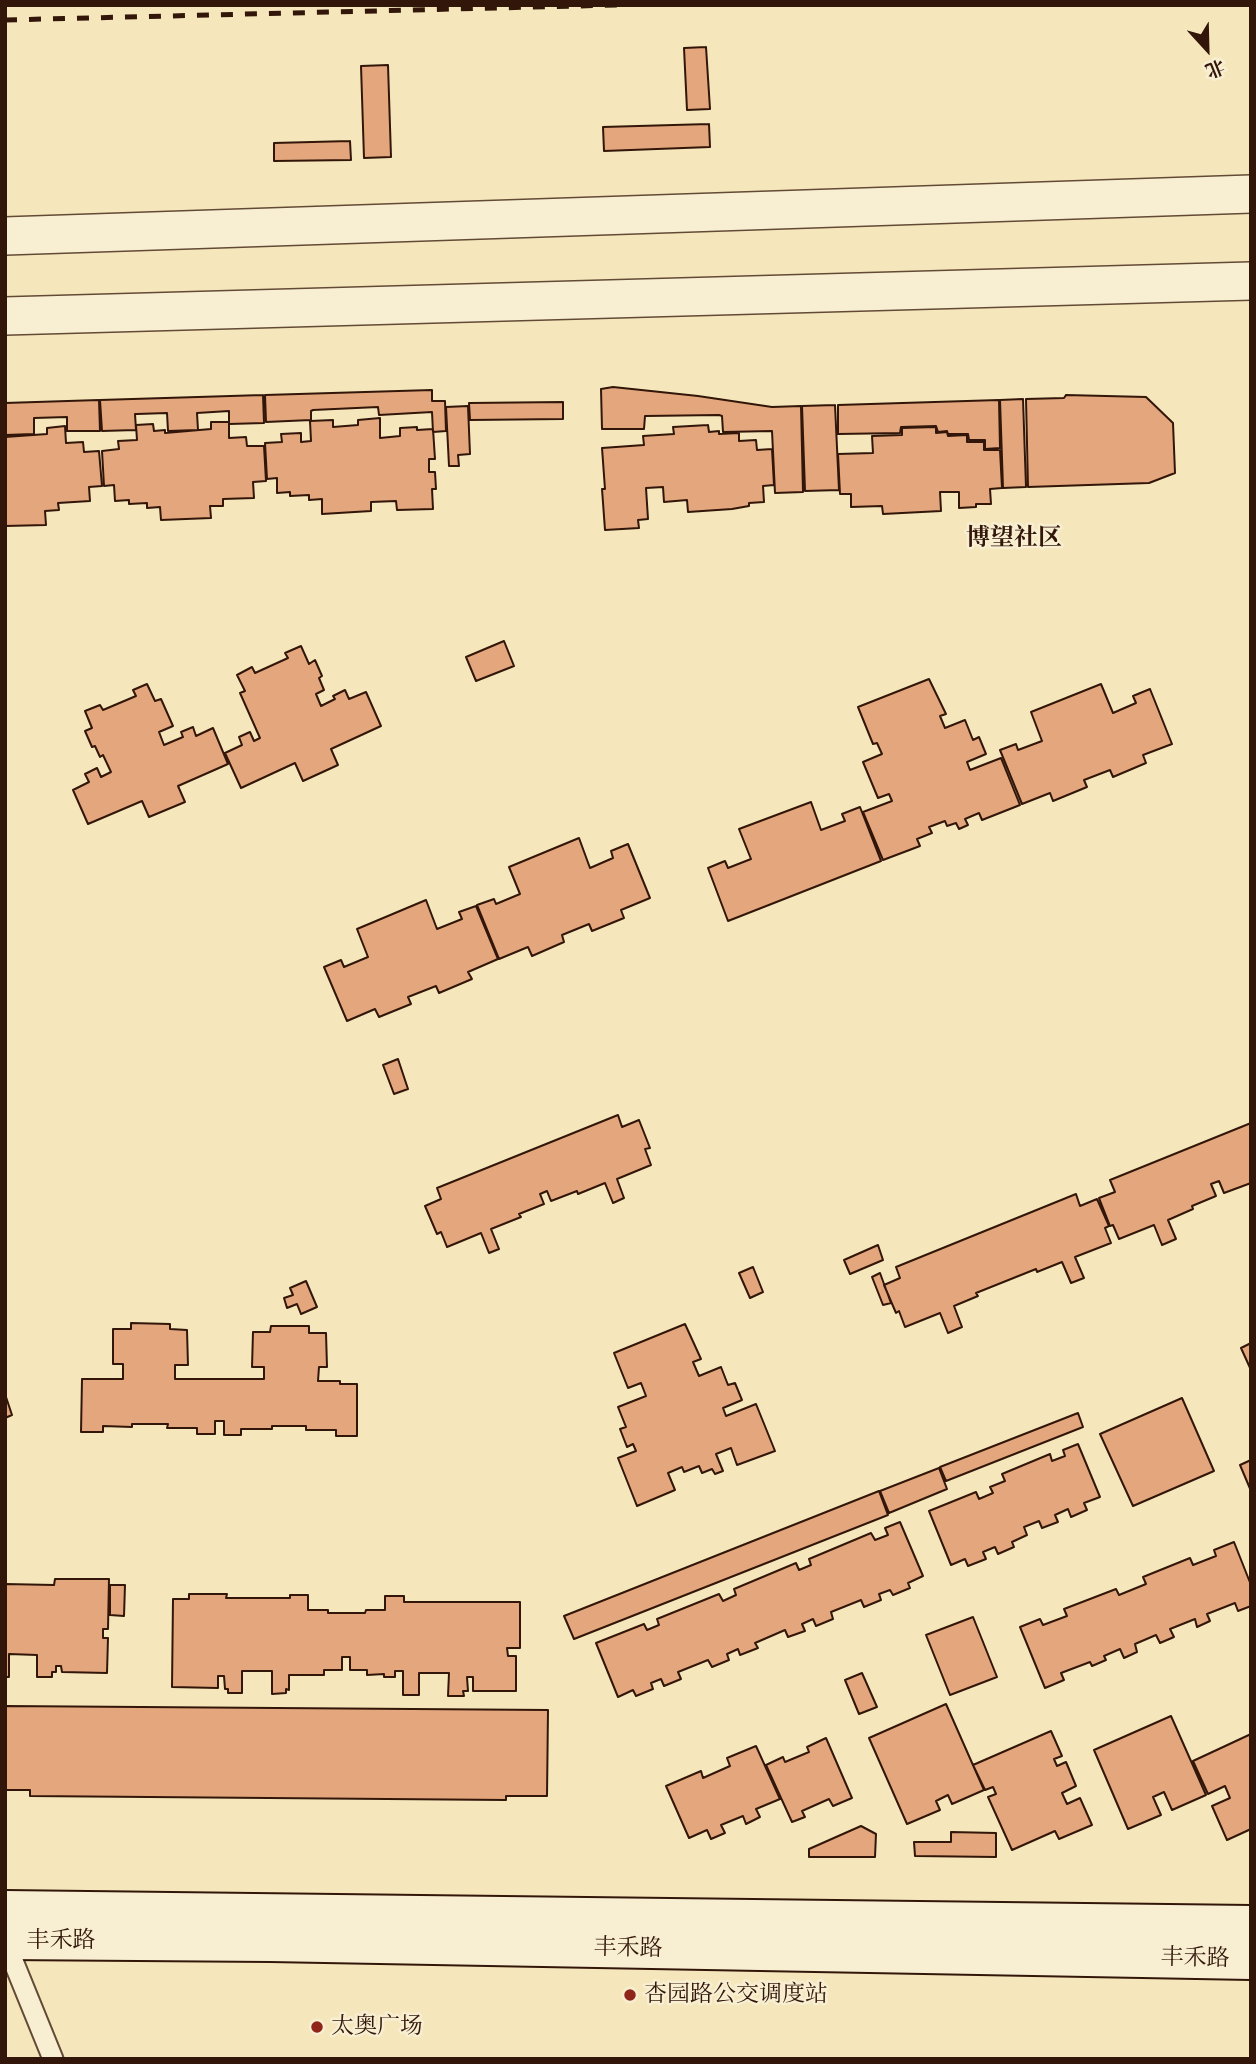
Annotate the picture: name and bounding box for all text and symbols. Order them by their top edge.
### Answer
north arrow [1172,14,1242,84]
text: 北 [1202,55,1228,82]
district label: 博望社区 [966,525,1062,553]
street label: 丰禾路 [27,1927,95,1955]
street label: 丰禾路 [593,1935,663,1963]
street label: 丰禾路 [1160,1945,1230,1973]
place label: 杏园路公交调度站 [644,1981,828,2009]
marker: 杏园路公交调度站 [622,1987,638,2003]
place label: 太奥广场 [331,2013,423,2041]
marker: 太奥广场 [309,2019,325,2035]

